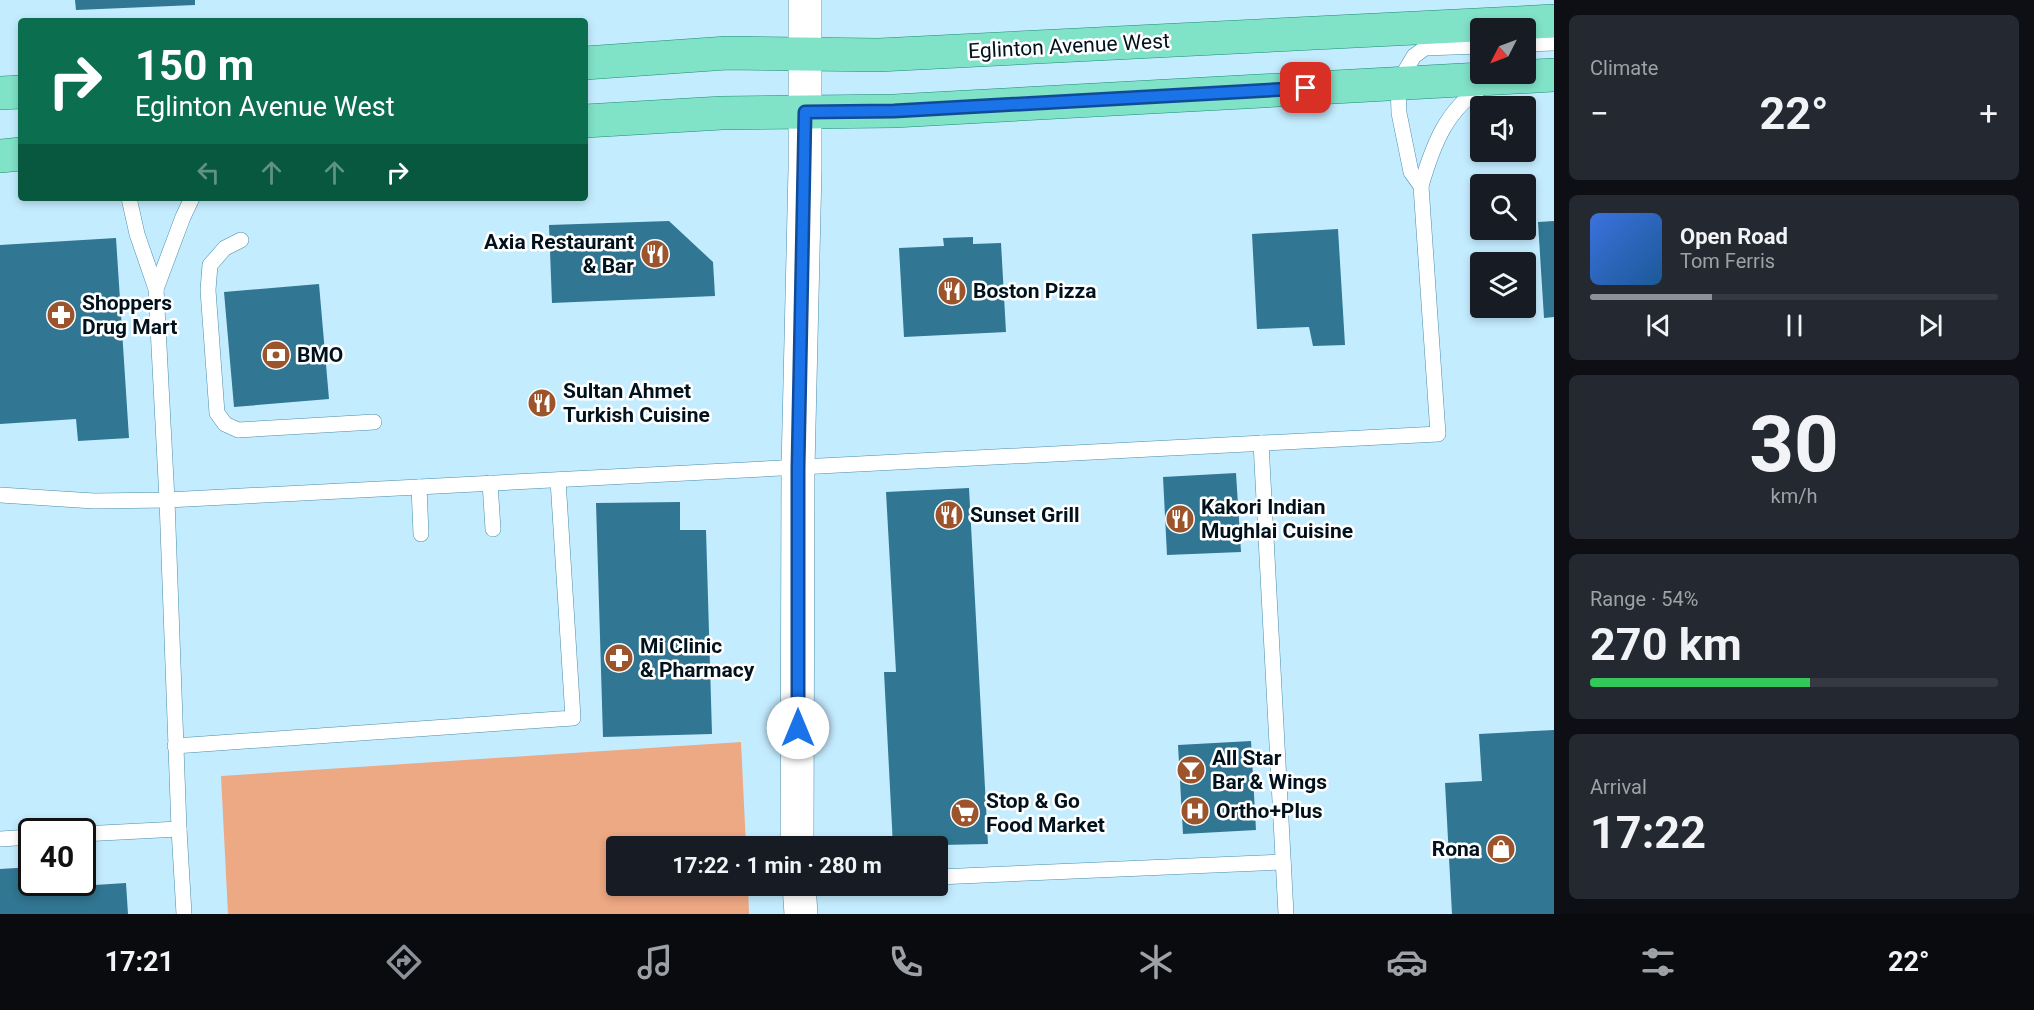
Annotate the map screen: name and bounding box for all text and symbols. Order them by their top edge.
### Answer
north arrow [1470,18,1536,84]
map controls [1470,18,1536,318]
street label: Eglinton Avenue West [968,29,1171,63]
text: 150 m [135,41,254,90]
icon: right [36,42,114,120]
text: Climate [1590,56,1658,80]
pin [1280,62,1331,113]
icon: arrive [1289,71,1322,104]
text: 22° [1759,87,1829,140]
text: Eglinton Avenue West [135,91,395,123]
text: − [1590,94,1609,133]
text: + [1979,94,1998,133]
button: sound [1470,96,1536,162]
icon: left [192,156,225,189]
icon: ahead [255,156,288,189]
icon: ahead [318,156,351,189]
icon: right [381,156,414,189]
button: search [1470,174,1536,240]
text: Open Road [1680,224,1788,249]
place label: Axia Restaurant & Bar [484,230,634,278]
restaurant icon: Axia Restaurant & Bar [639,238,671,270]
text: Tom Ferris [1680,249,1775,273]
button: layers [1470,252,1536,318]
restaurant icon: Boston Pizza [936,275,968,307]
place label: Boston Pizza [973,279,1096,303]
place label: Shoppers Drug Mart [82,291,177,339]
pharmacy icon: Shoppers Drug Mart [45,299,77,331]
icon: previous [1642,309,1675,342]
icon: pause [1778,309,1811,342]
icon: next [1914,309,1947,342]
bank icon: BMO [260,339,292,371]
place label: BMO [297,343,343,367]
place label: Sultan Ahmet Turkish Cuisine [563,379,710,427]
restaurant icon: Sultan Ahmet Turkish Cuisine [526,387,558,419]
text: 30 [1749,399,1839,490]
text: km/h [1771,484,1817,508]
place label: Kakori Indian Mughlai Cuisine [1201,495,1353,543]
restaurant icon: Sunset Grill [933,499,965,531]
place label: Sunset Grill [970,503,1080,527]
restaurant icon: Kakori Indian Mughlai Cuisine [1164,503,1196,535]
text: Range · 54% [1590,587,1698,611]
text: 270 km [1590,618,1742,671]
place label: Mi Clinic & Pharmacy [640,634,755,682]
pharmacy icon: Mi Clinic & Pharmacy [603,642,635,674]
position arrow [766,696,830,760]
place label: All Star Bar & Wings [1212,746,1327,794]
bar icon: All Star Bar & Wings [1175,754,1207,786]
text: Arrival [1590,775,1647,799]
place label: Stop & Go Food Market [986,789,1105,837]
hospital icon: Ortho+Plus [1179,795,1211,827]
supermarket icon: Stop & Go Food Market [949,797,981,829]
place label: Ortho+Plus [1216,799,1323,823]
text: 17:22 [1590,806,1706,859]
speed limit sign: 40 [18,818,96,896]
shop icon: Rona [1485,833,1517,865]
place label: Rona [1432,837,1480,861]
text: 17:22 · 1 min · 280 m [672,853,882,878]
icon: directions [383,941,425,983]
icon: music [634,941,676,983]
icon: phone [885,941,927,983]
icon: climate [1135,941,1177,983]
icon: car [1386,941,1428,983]
icon: filters [1637,941,1679,983]
text: 17:21 [104,946,174,978]
text: 22° [1888,946,1930,978]

